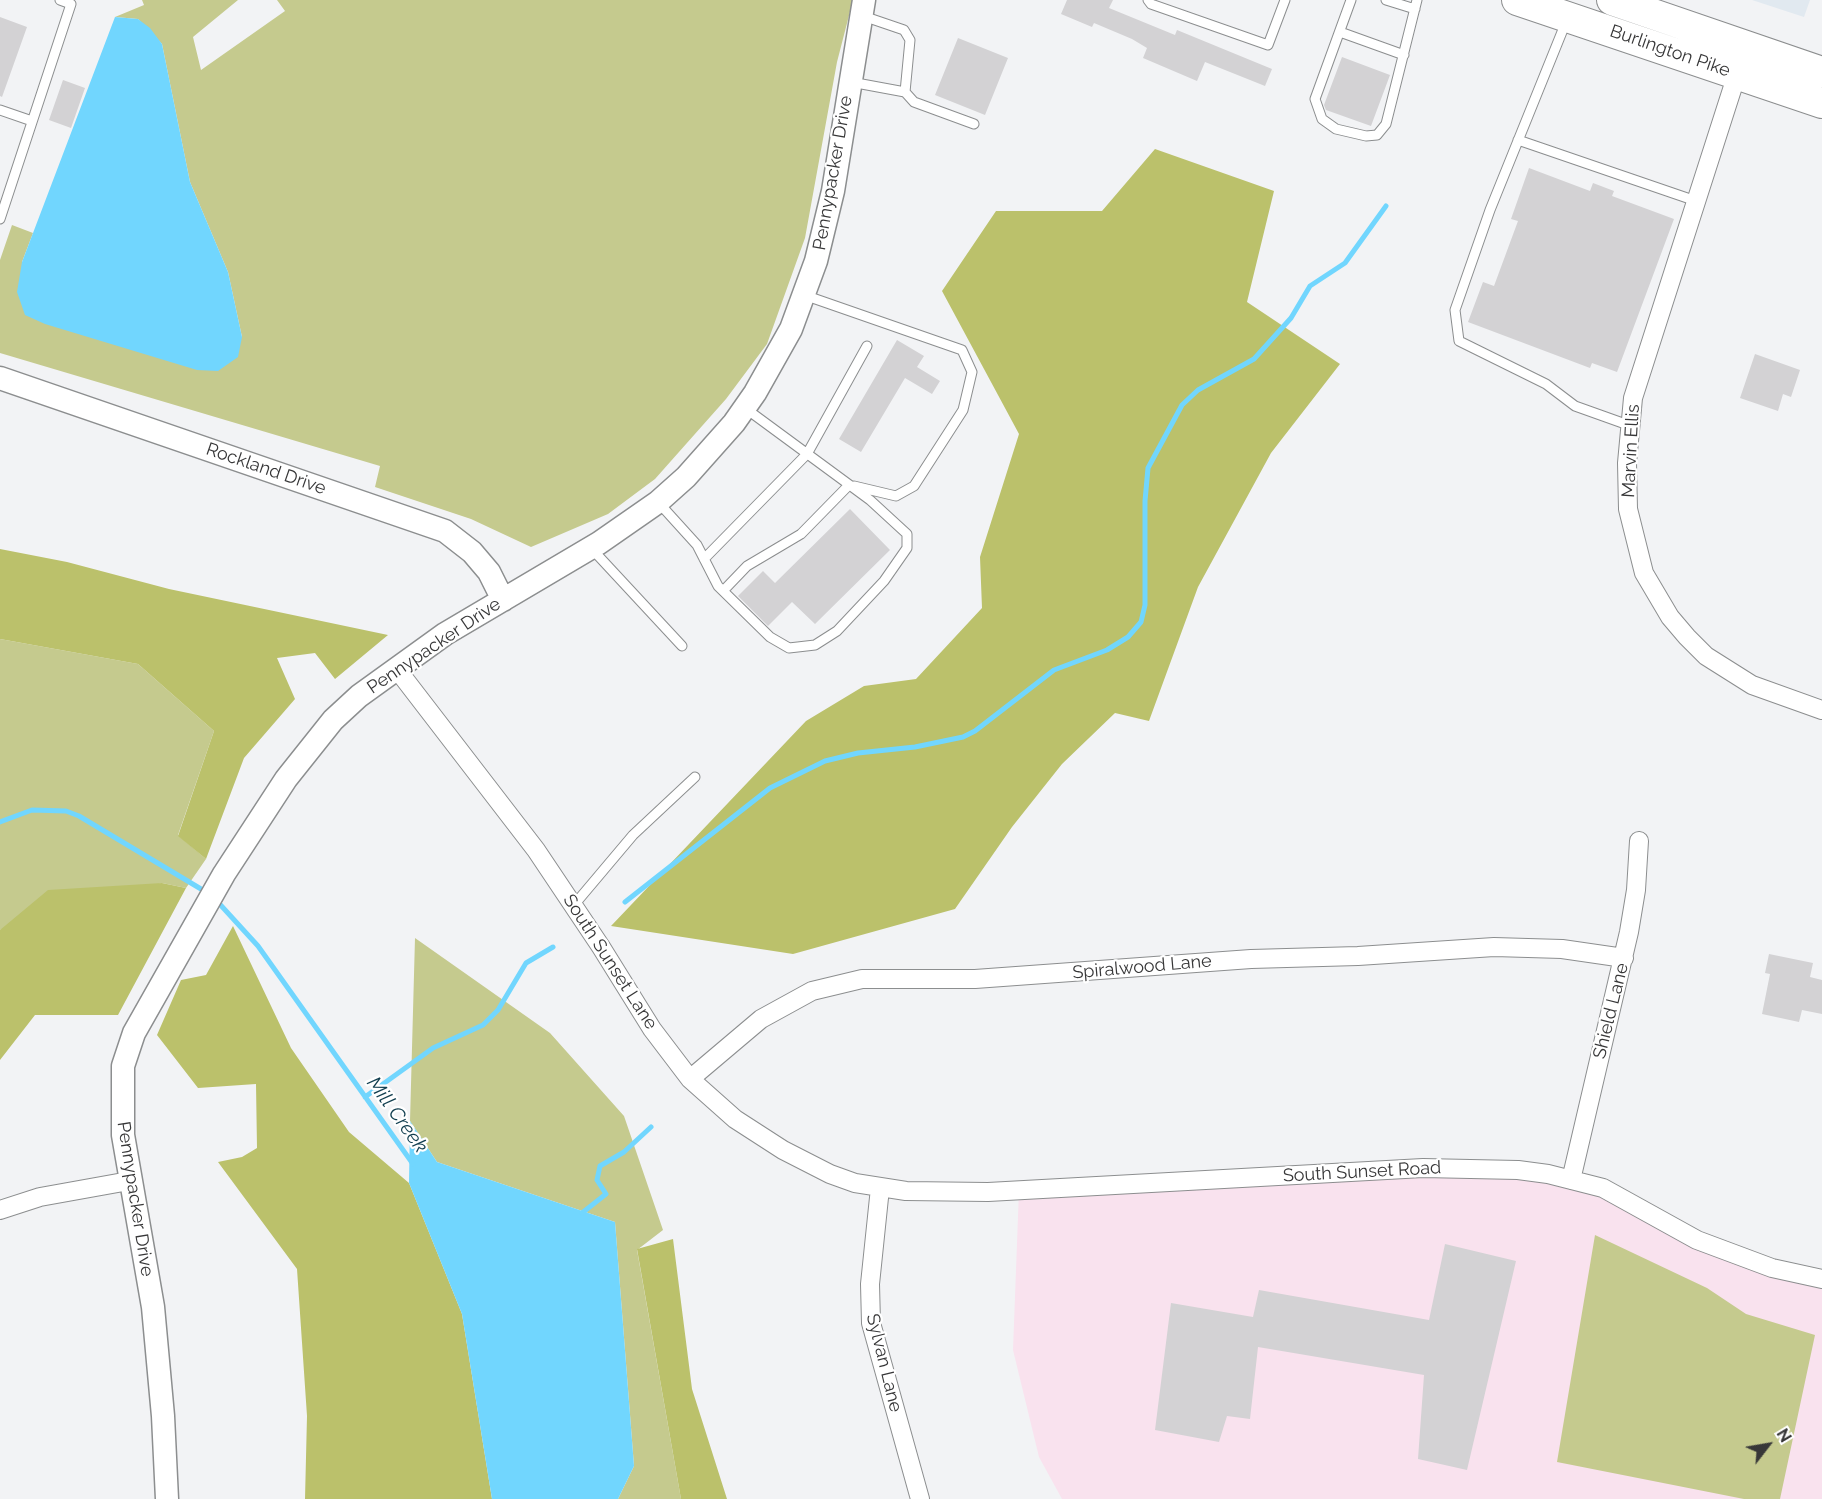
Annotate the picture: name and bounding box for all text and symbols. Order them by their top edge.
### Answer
street label: Burlington Pike [1607,20,1733,82]
street label: Pennypacker Drive [809,94,857,252]
street label: Marvin Ellis [1618,404,1644,498]
street label: Rockland Drive [203,438,329,500]
street label: Pennypacker Drive [363,593,505,699]
street label: South Sunset Lane [558,890,662,1034]
street label: Spiralwood Lane [1072,950,1212,984]
street label: Shield Lane [1589,961,1633,1061]
water label: Mill Creek [361,1072,433,1158]
street label: Pennypacker Drive [112,1120,158,1278]
street label: South Sunset Road [1282,1157,1442,1187]
street label: Sylvan Lane [861,1312,907,1414]
north arrow [1738,1415,1798,1475]
text: N [1773,1425,1795,1446]

